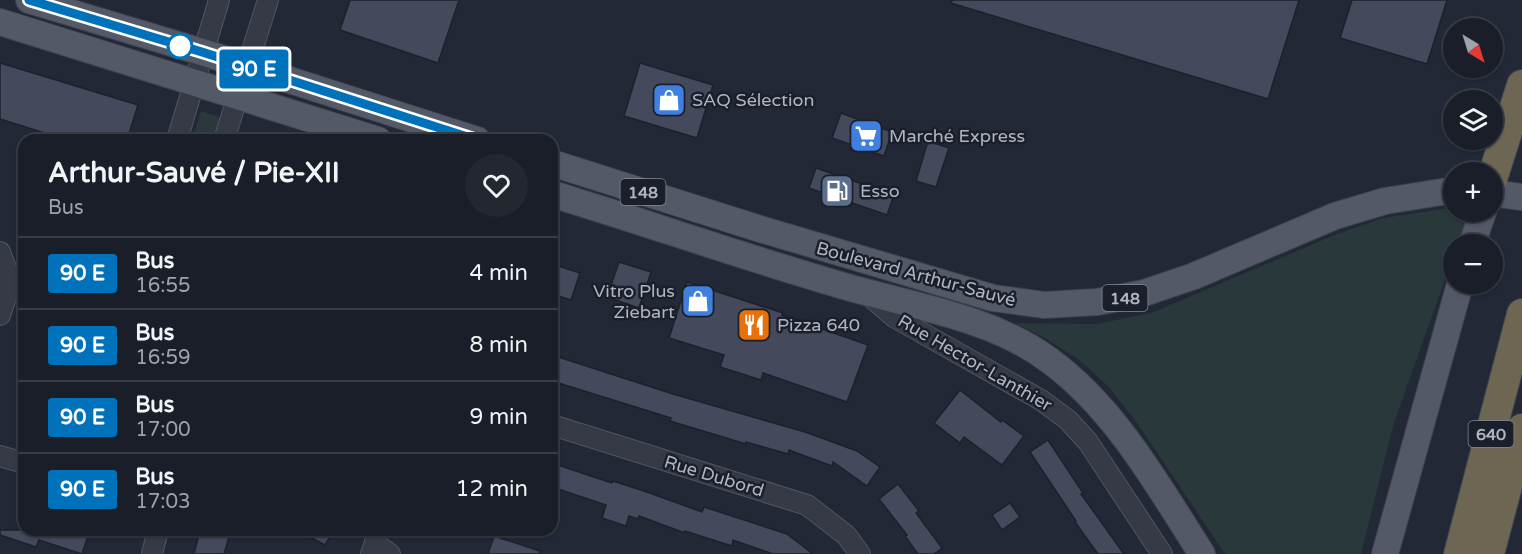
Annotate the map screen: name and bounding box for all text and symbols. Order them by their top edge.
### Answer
north arrow [1443,18,1503,78]
map controls [1443,18,1503,294]
unlabelled marker [167,33,193,59]
line badge: 90 E [212,50,296,88]
text: 90 E [231,57,277,82]
shop icon: SAQ Sélection [651,82,687,118]
place label: SAQ Sélection [692,89,814,111]
button: layers [1443,90,1503,150]
supermarket icon: Marché Express [848,118,884,154]
place label: Marché Express [889,125,1025,147]
button: heart [465,154,528,217]
text: Arthur-Sauvé / Pie-XII [48,156,340,190]
button: + [1443,162,1503,222]
fuel station icon: Esso [819,173,855,209]
road number: 148 [620,179,666,205]
place label: Esso [860,180,900,202]
text: Bus [48,196,84,220]
button: − [1443,234,1503,294]
street label: Boulevard Arthur-Sauvé [814,237,1018,311]
text: Bus [135,248,174,274]
text: 4 min [469,260,528,286]
text: 90 E [60,261,105,286]
text: 16:55 [135,274,191,298]
place label: Vitro Plus Ziebart [593,280,675,323]
shop icon: Vitro Plus Ziebart [680,283,716,319]
road number: 148 [1102,285,1148,311]
restaurant icon: Pizza 640 [736,307,772,343]
street label: Rue Hector-Lanthier [894,310,1056,416]
place label: Pizza 640 [777,314,860,336]
text: Bus [135,320,174,346]
text: 8 min [469,332,528,358]
text: 90 E [60,333,105,358]
text: 16:59 [135,346,191,370]
text: Bus [135,392,174,418]
text: 9 min [469,404,528,430]
text: 90 E [60,405,105,430]
text: 17:00 [135,418,191,442]
road number: 640 [1468,421,1514,447]
street label: Rue Dubord [661,450,767,502]
text: Bus [135,464,174,490]
text: 12 min [456,476,528,502]
text: 90 E [60,477,105,502]
text: 17:03 [135,490,191,514]

